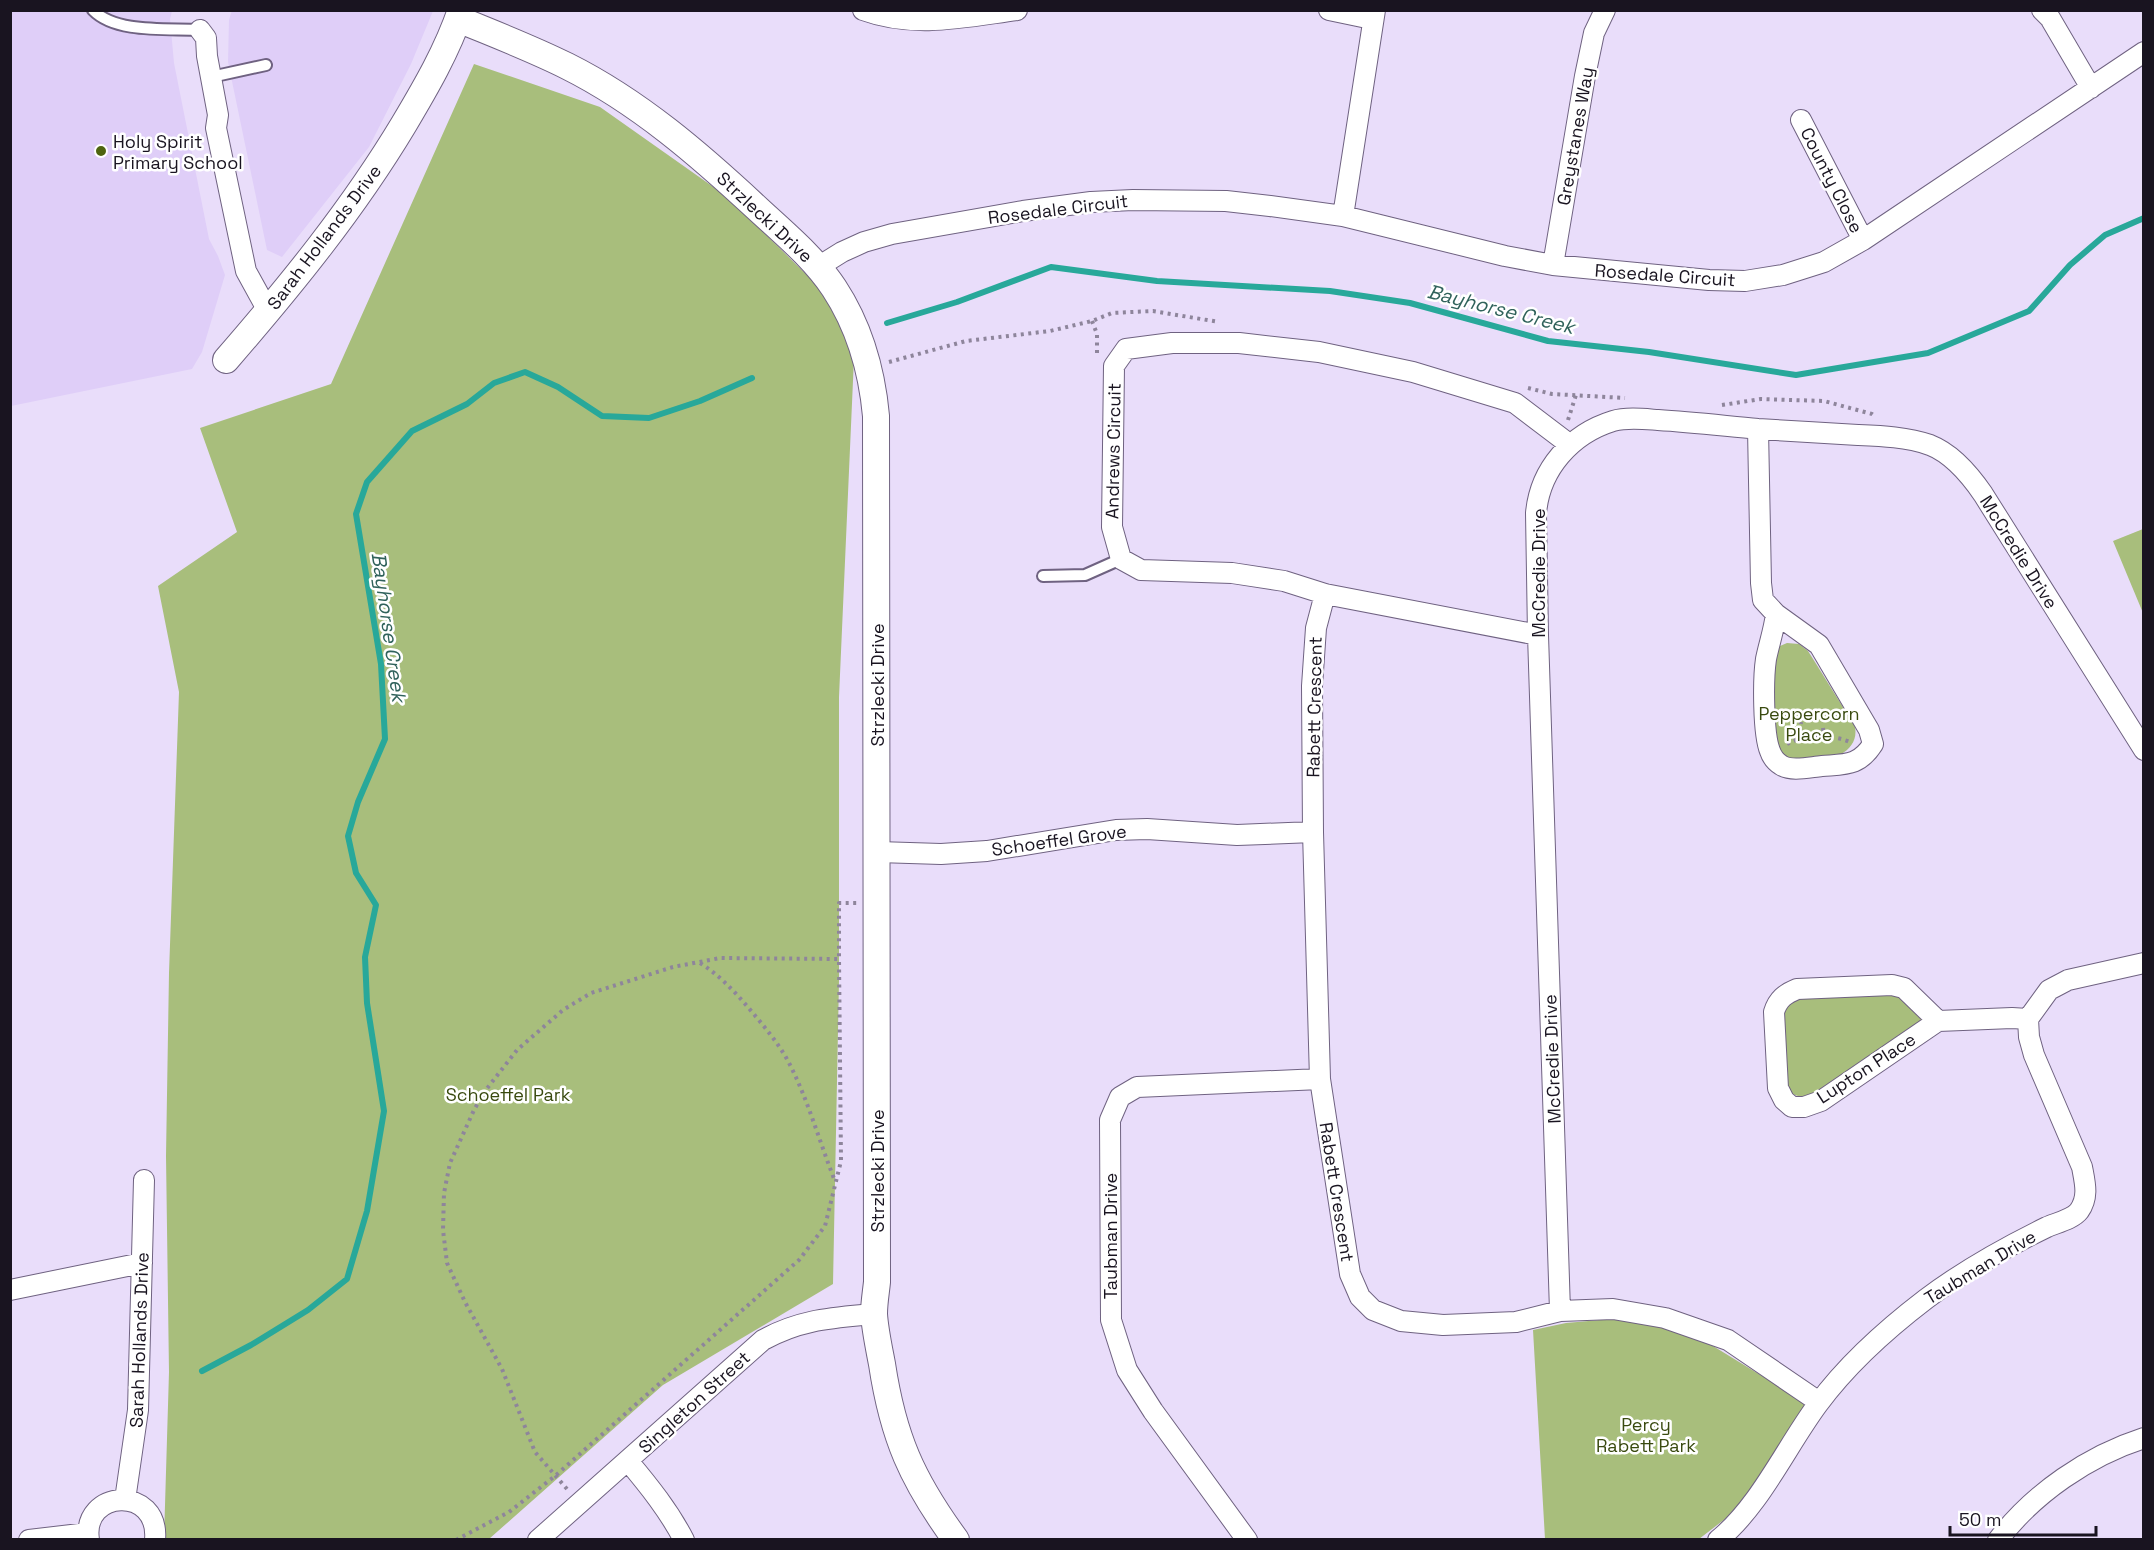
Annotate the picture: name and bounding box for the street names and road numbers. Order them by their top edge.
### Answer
street label: Greystanes Way [1551,65,1599,207]
street label: County Close [1796,123,1868,237]
street label: Sarah Hollands Drive [262,160,386,314]
street label: Strzlecki Drive [712,167,818,267]
street label: Rosedale Circuit [987,189,1129,229]
street label: Rosedale Circuit [1594,259,1736,291]
street label: Andrews Circuit [1100,383,1126,519]
street label: McCredie Drive [1975,491,2063,613]
street label: McCredie Drive [1527,508,1550,638]
street label: Strzlecki Drive [866,623,889,747]
street label: Rabett Crescent [1301,636,1327,778]
street label: Schoeffel Grove [990,819,1128,861]
street label: McCredie Drive [1538,994,1566,1124]
street label: Lupton Place [1812,1027,1920,1109]
street label: Strzlecki Drive [866,1109,889,1233]
street label: Rabett Crescent [1315,1120,1359,1264]
street label: Taubman Drive [1099,1173,1122,1299]
street label: Taubman Drive [1920,1225,2040,1309]
street label: Sarah Hollands Drive [124,1252,154,1428]
street label: Singleton Street [633,1346,755,1458]

